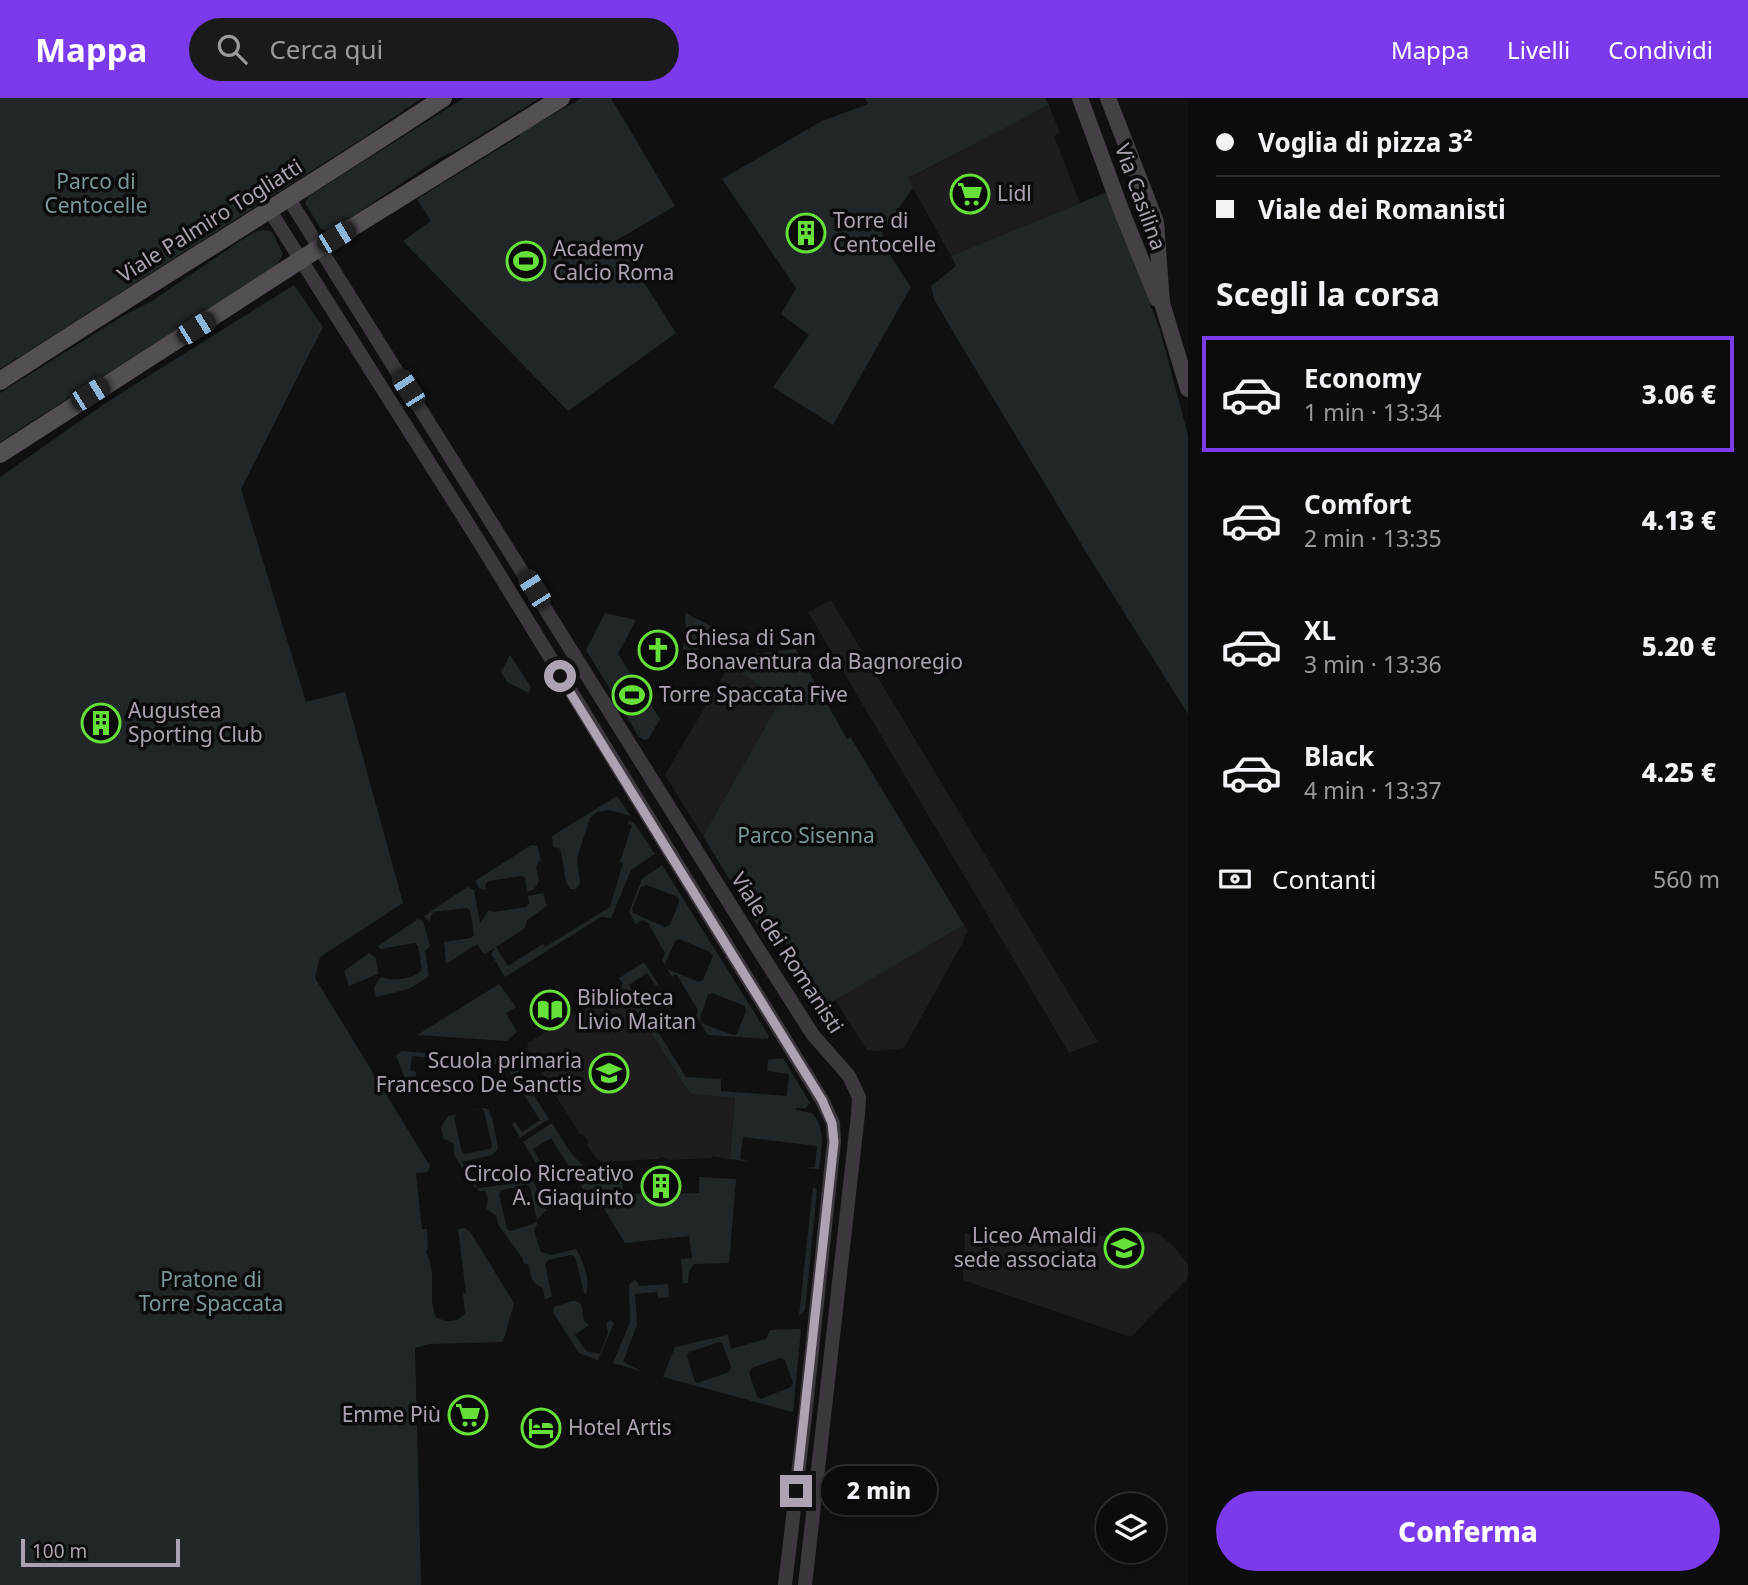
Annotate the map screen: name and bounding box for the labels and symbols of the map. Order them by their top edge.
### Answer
street label: Via Casilina [1109,140,1173,254]
street label: Viale Palmiro Togliatti [112,152,307,288]
park label: Parco di Centocelle [45,167,147,219]
supermarket icon: Lidl [949,173,991,215]
place label: Lidl [997,179,1032,207]
place label: Torre di Centocelle [833,206,936,258]
building icon: Torre di Centocelle [785,212,827,254]
car [313,217,360,257]
place label: Academy Calcio Roma [553,234,674,286]
sports icon: Academy Calcio Roma [505,240,547,282]
car [173,308,220,348]
car [388,366,429,412]
car [67,374,114,414]
car [514,566,555,612]
place label: Chiesa di San Bonaventura da Bagnoregio [685,623,963,675]
church icon: Chiesa di San Bonaventura da Bagnoregio [637,629,679,671]
route start [544,660,576,692]
sports icon: Torre Spaccata Five [611,674,653,716]
place label: Torre Spaccata Five [659,680,848,708]
place label: Augustea Sporting Club [128,696,263,748]
building icon: Augustea Sporting Club [80,702,122,744]
park label: Parco Sisenna [737,821,875,849]
street label: Viale dei Romanisti [725,866,850,1038]
place label: Biblioteca Livio Maitan [577,983,696,1035]
library icon: Biblioteca Livio Maitan [529,989,571,1031]
place label: Scuola primaria Francesco De Sanctis [376,1046,582,1098]
school or university icon: Scuola primaria Francesco De Sanctis [588,1052,630,1094]
place label: Circolo Ricreativo A. Giaquinto [464,1159,634,1211]
building icon: Circolo Ricreativo A. Giaquinto [640,1165,682,1207]
place label: Liceo Amaldi sede associata [954,1221,1097,1273]
school or university icon: Liceo Amaldi sede associata [1103,1227,1145,1269]
park label: Pratone di Torre Spaccata [139,1265,283,1317]
supermarket icon: Emme Più [447,1394,489,1436]
place label: Emme Più [342,1400,441,1428]
hotel icon: Hotel Artis [520,1407,562,1449]
place label: Hotel Artis [568,1413,672,1441]
callout: 2 min [820,1466,936,1516]
route end [780,1475,812,1507]
scale bar [21,1536,180,1568]

